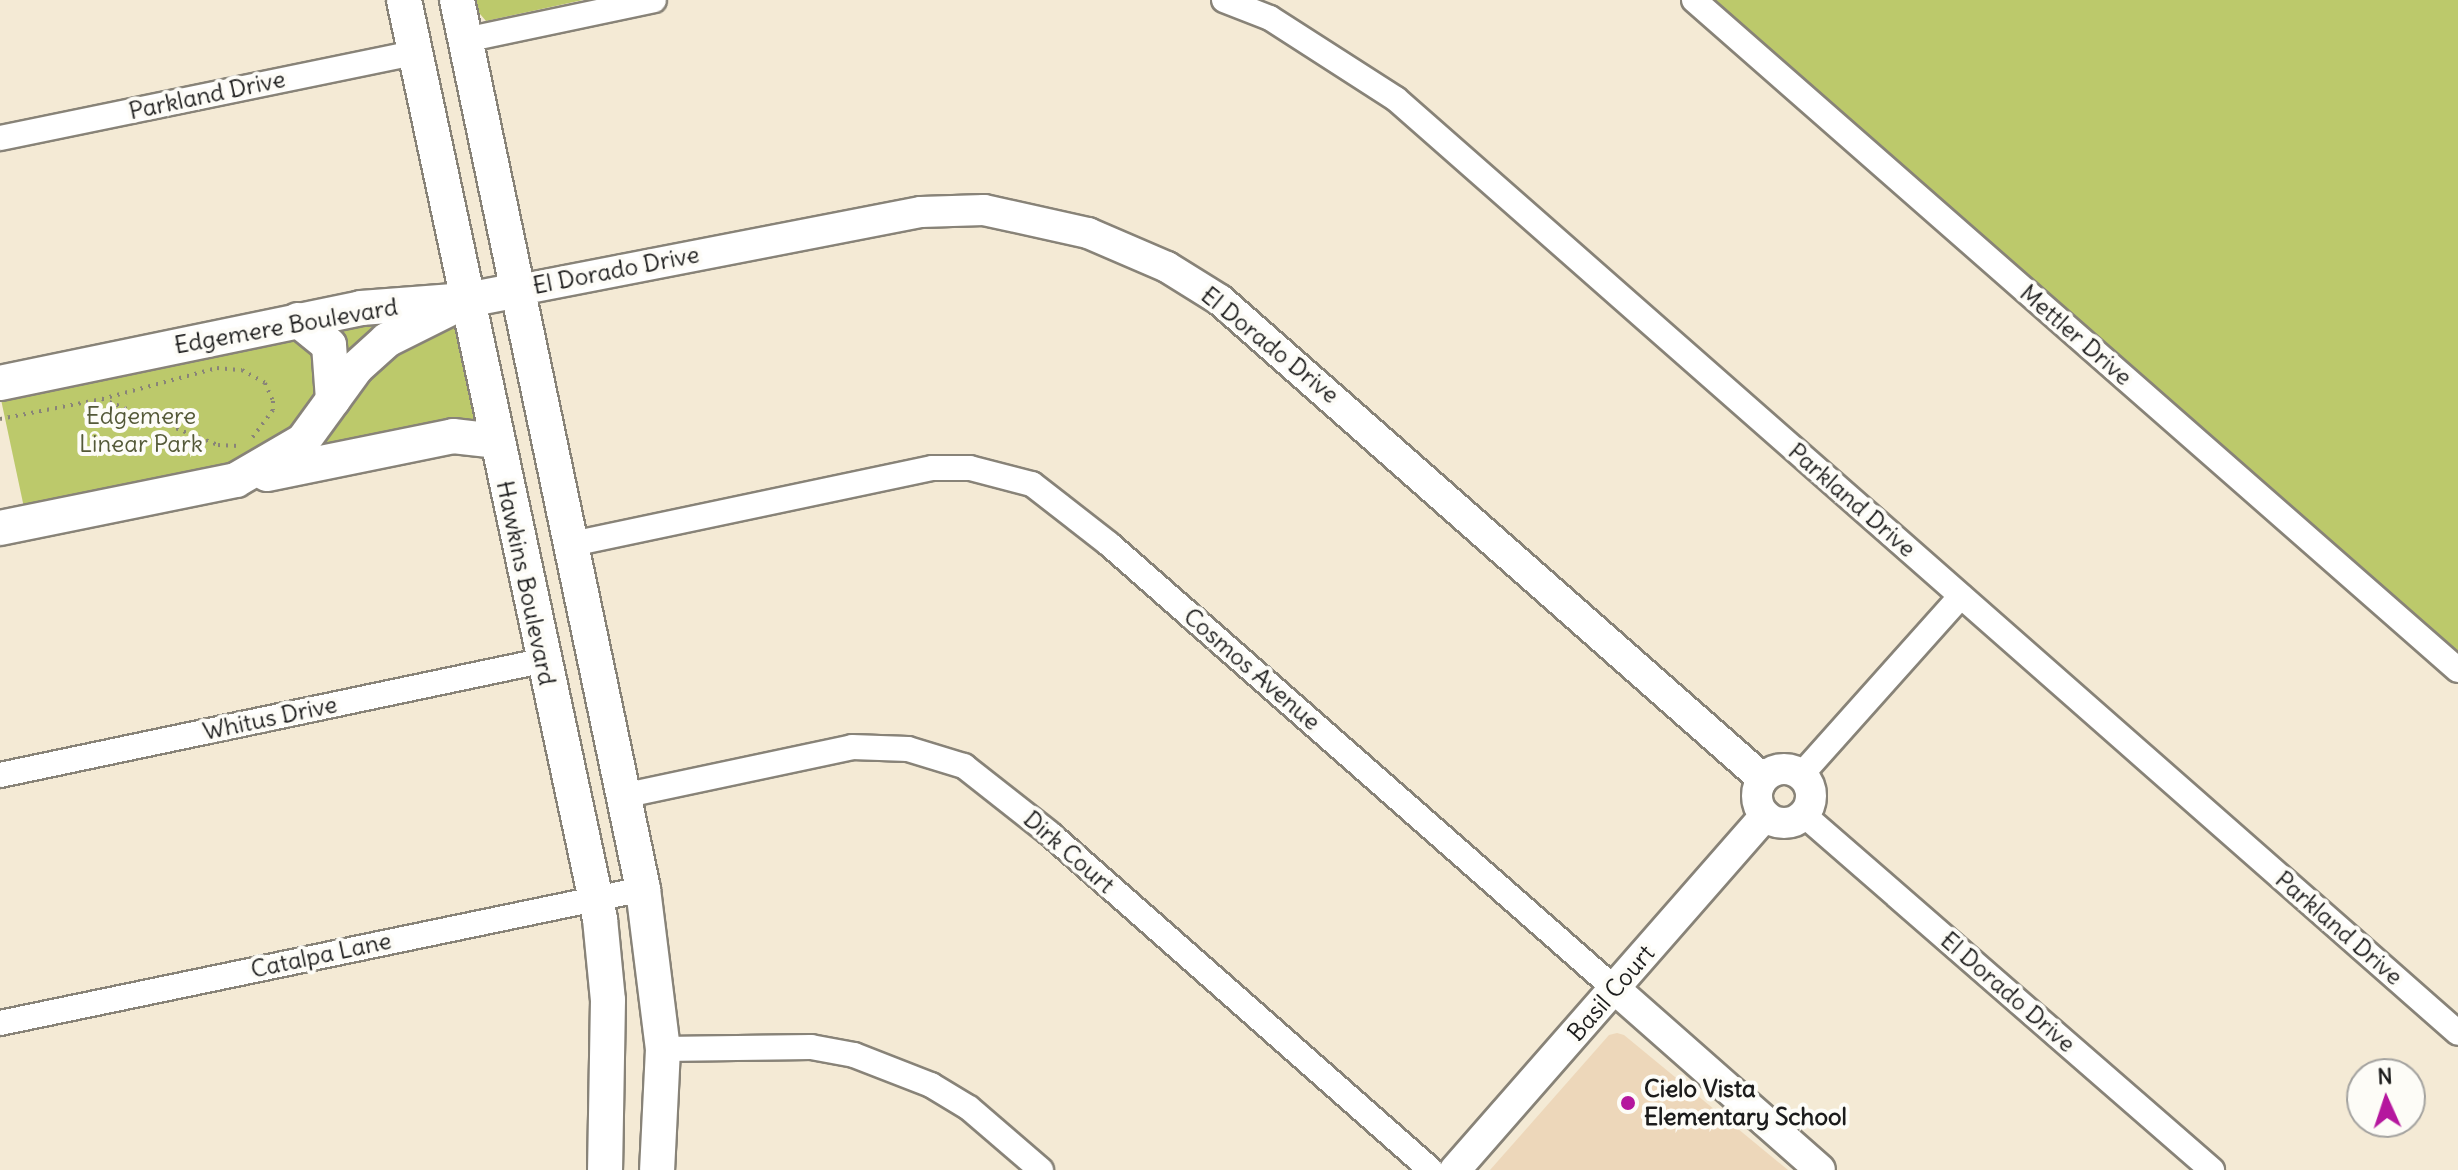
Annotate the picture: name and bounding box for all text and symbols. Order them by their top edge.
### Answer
street label: Parkland Drive [126,64,288,126]
street label: El Dorado Drive [530,240,702,300]
street label: Mettler Drive [2014,279,2138,391]
street label: El Dorado Drive [1195,281,1345,409]
street label: Edgemere Boulevard [172,292,400,360]
park label: Edgemere Linear Park [79,402,203,458]
street label: Parkland Drive [1782,437,1922,563]
street label: Hawkins Boulevard [490,478,562,688]
street label: Cosmos Avenue [1178,602,1326,736]
street label: Whitus Drive [200,690,340,746]
street label: Dirk Court [1018,805,1120,899]
street label: Parkland Drive [2269,865,2409,991]
street label: Catalpa Lane [248,926,394,984]
street label: El Dorado Drive [1935,926,2081,1058]
street label: Basil Court [1562,939,1660,1047]
north arrow [2346,1058,2426,1138]
text: N [2377,1062,2393,1090]
place label: Cielo Vista Elementary School [1644,1075,1847,1131]
marker: Cielo Vista Elementary School [1619,1094,1637,1112]

